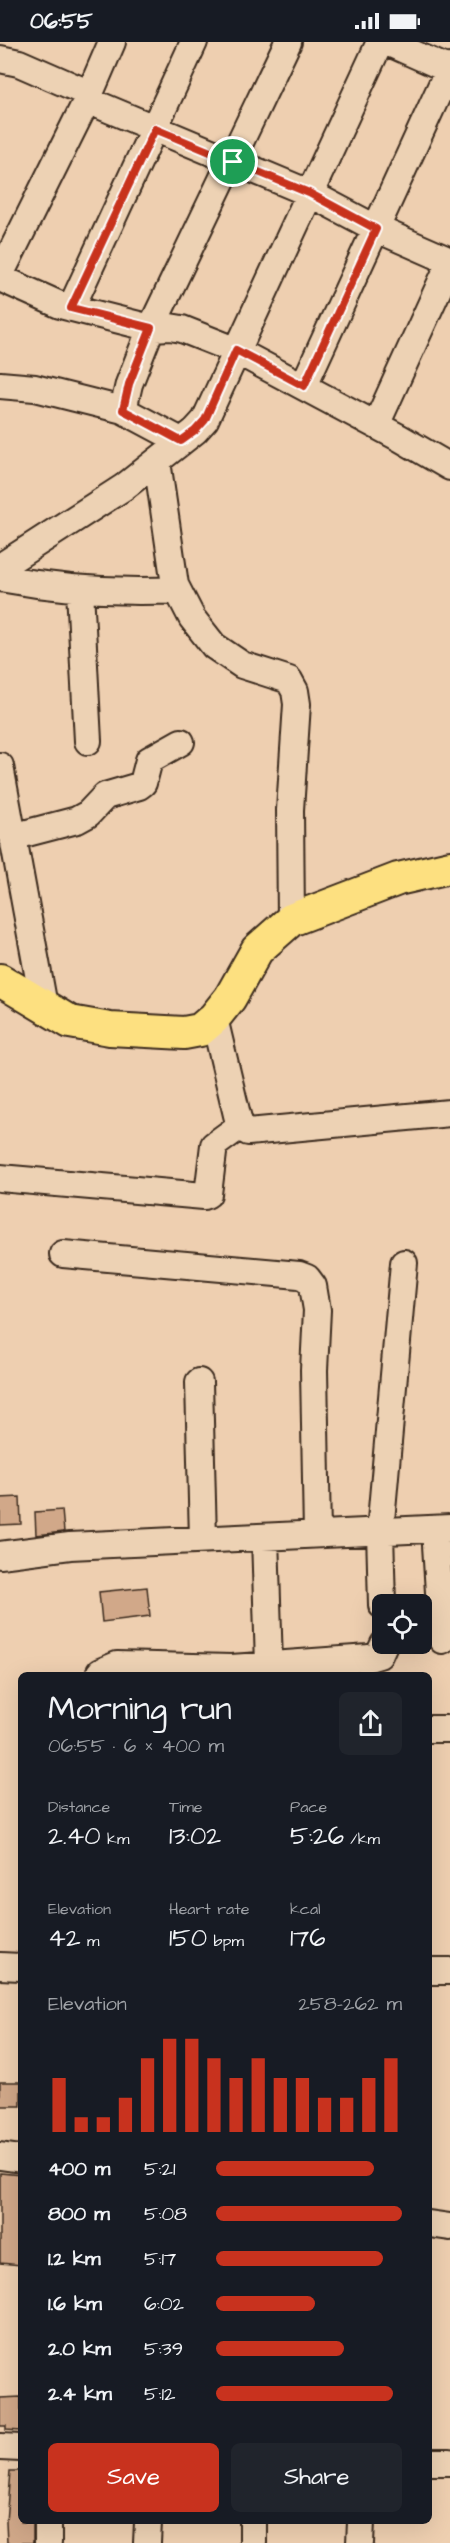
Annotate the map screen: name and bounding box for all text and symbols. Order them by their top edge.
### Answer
text: 06:55 [30,6,93,37]
pin [207,136,258,187]
icon: arrive [216,145,249,178]
map controls [372,1594,432,1654]
button: locate [372,1594,432,1654]
text: Morning run [48,1686,232,1732]
button: share [339,1692,402,1755]
text: 06:55 · 6 × 400 m [48,1732,224,1760]
text: Distance [48,1796,110,1818]
text: Time [169,1796,203,1818]
text: Pace [290,1796,327,1818]
text: 2.40 [48,1818,101,1854]
text: 13:02 [169,1818,221,1854]
text: 5:26 [290,1818,344,1854]
text: km [101,1828,129,1850]
text: /km [344,1828,380,1850]
text: Elevation [48,1898,111,1920]
text: Heart rate [169,1898,249,1920]
text: kcal [290,1898,321,1920]
text: 42 [48,1920,81,1956]
text: 150 [169,1920,207,1956]
text: 176 [290,1920,326,1956]
text: m [81,1930,99,1952]
text: bpm [207,1930,244,1952]
text: Elevation [48,1990,127,2018]
text: 258–262 m [298,1990,402,2018]
text: 400 m [48,2155,110,2183]
text: 5:21 [144,2155,176,2183]
text: 800 m [48,2200,110,2228]
text: 5:08 [144,2200,187,2228]
text: 1.2 km [48,2245,101,2273]
text: 5:17 [144,2245,176,2273]
text: 1.6 km [48,2290,102,2318]
text: 6:02 [144,2290,184,2318]
text: 2.0 km [48,2335,111,2363]
text: 5:39 [144,2335,183,2363]
text: 2.4 km [48,2380,112,2408]
text: 5:12 [144,2380,176,2408]
button: Save [48,2443,219,2512]
button: Share [231,2443,402,2512]

